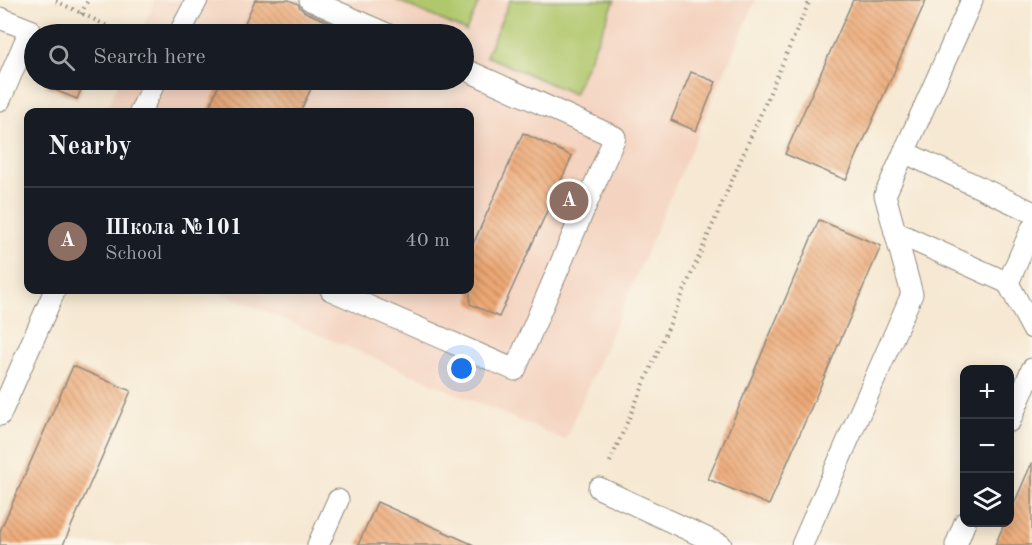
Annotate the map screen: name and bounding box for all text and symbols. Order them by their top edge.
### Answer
search box [24,24,474,90]
icon: search [45,41,78,74]
text: Search here [93,46,206,68]
text: Nearby [48,134,132,160]
pin: A [550,178,588,224]
text: Школа №101 [105,217,243,239]
text: A [60,231,75,251]
text: 40 m [405,231,450,251]
text: School [105,244,162,264]
your location [447,354,476,383]
map controls [960,365,1014,527]
button: + [960,365,1014,419]
button: − [960,419,1014,473]
button: layers [960,473,1014,527]

